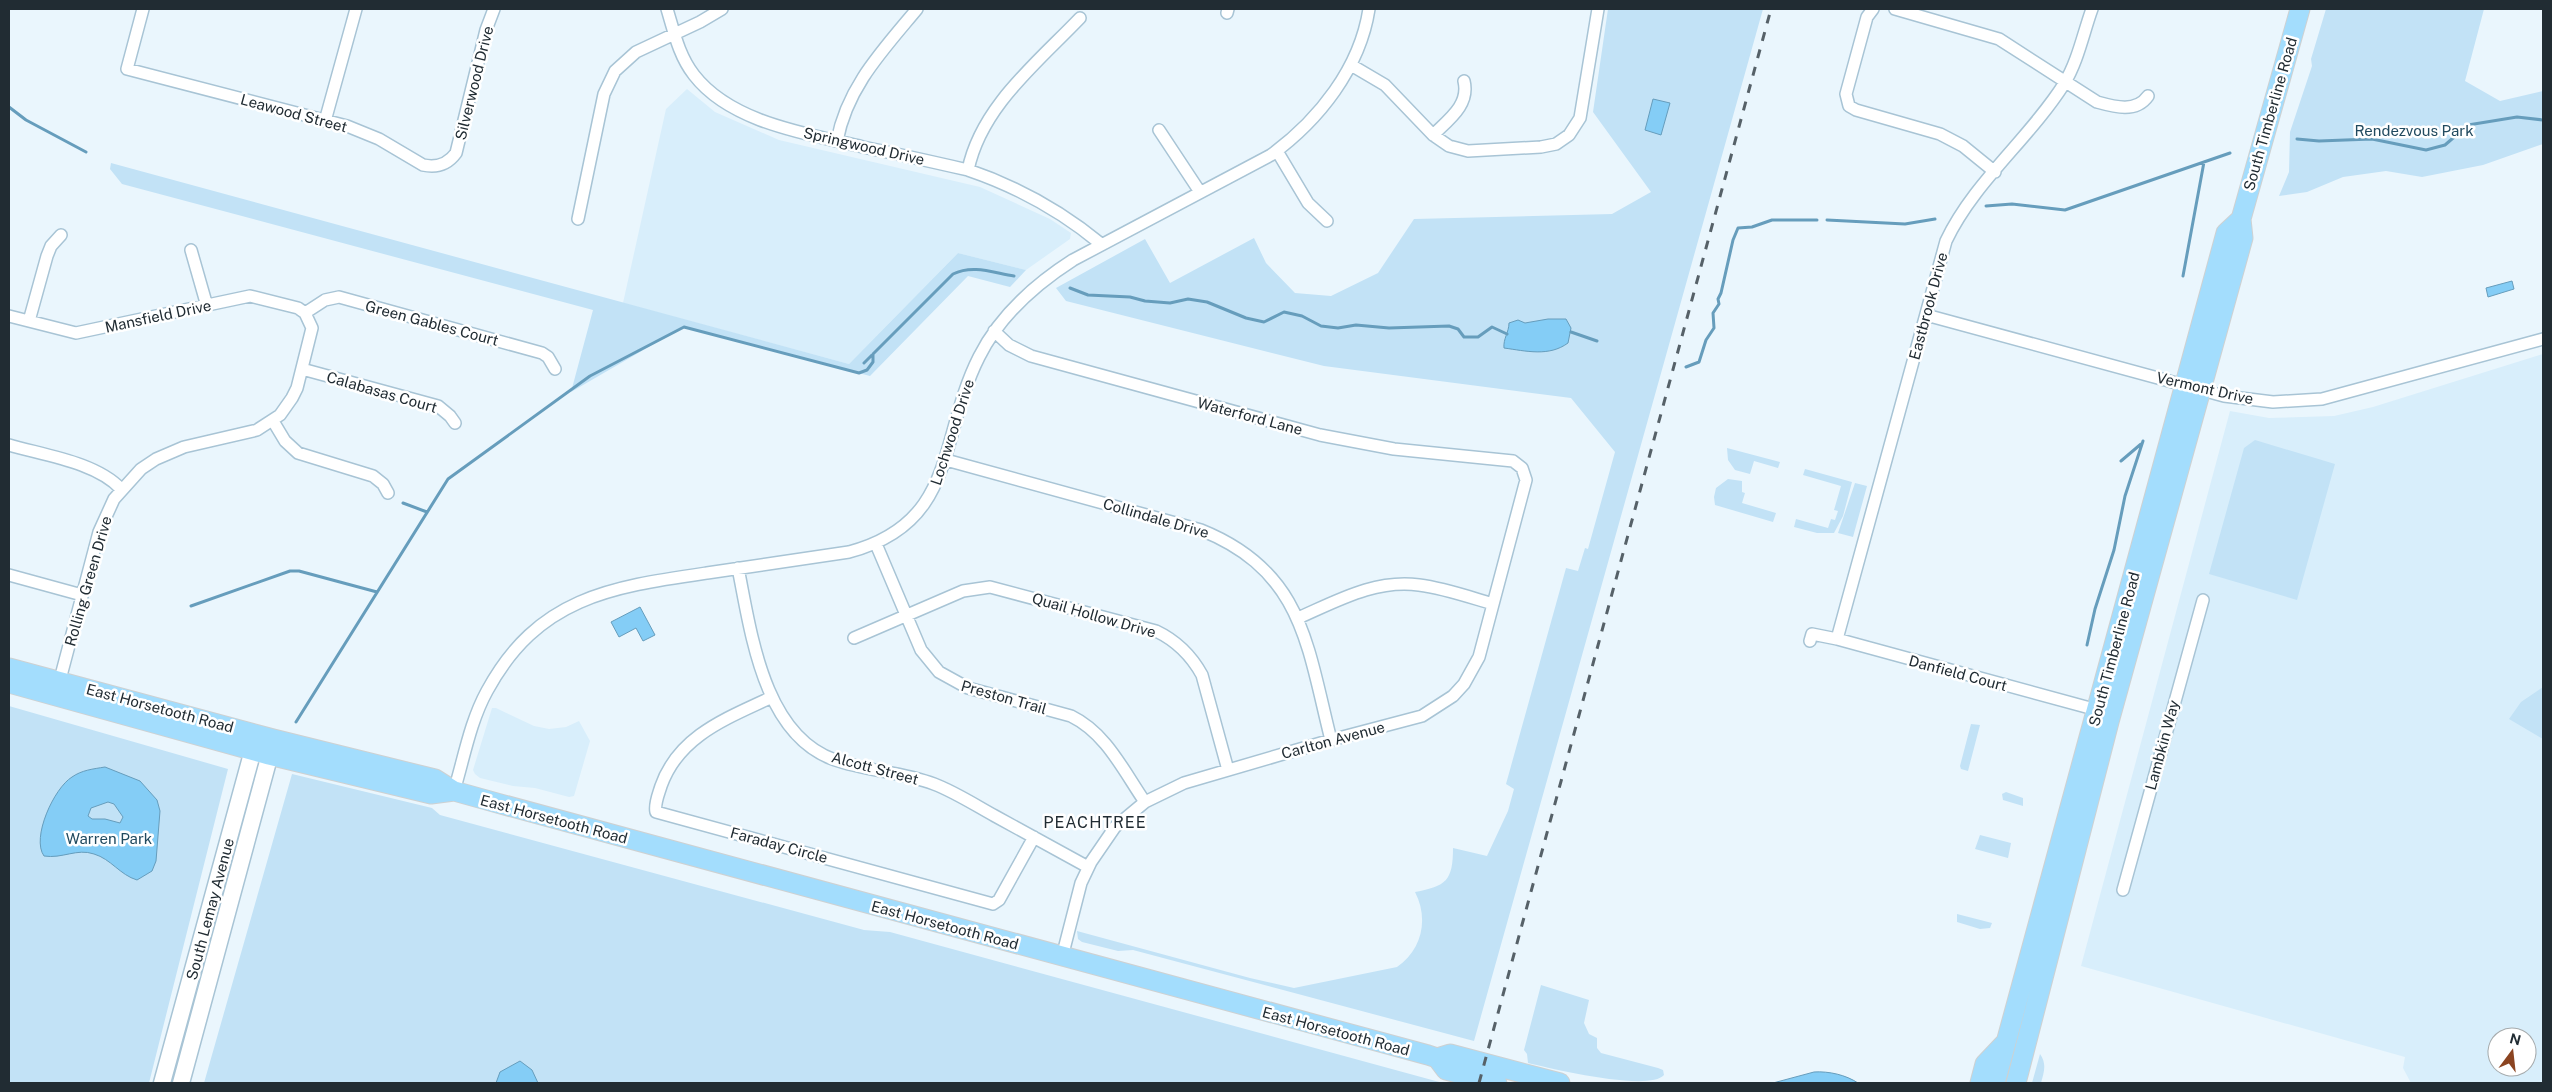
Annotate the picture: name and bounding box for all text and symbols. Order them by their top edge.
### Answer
street label: Silverwood Drive [452,24,496,142]
street label: South Timberline Road [2240,35,2300,193]
street label: Leawood Street [239,91,349,135]
park label: Rendezvous Park [2354,122,2474,139]
street label: Springwood Drive [802,124,926,168]
street label: Eastbrook Drive [1906,251,1950,361]
street label: Mansfield Drive [103,296,213,336]
street label: Green Gables Court [364,297,501,349]
street label: Calabasas Court [325,368,439,416]
street label: Vermont Drive [2155,369,2255,407]
street label: Lochwood Drive [927,377,977,487]
street label: Waterford Lane [1196,394,1304,438]
street label: Collindale Drive [1101,495,1211,541]
street label: Rolling Green Drive [61,514,115,648]
street label: South Timberline Road [2085,570,2143,728]
street label: Quail Hollow Drive [1030,589,1158,641]
street label: Danfield Court [1907,652,2009,694]
street label: Preston Trail [959,677,1049,717]
street label: East Horsetooth Road [85,680,235,736]
street label: Lambkin Way [2142,698,2182,792]
street label: Carlton Avenue [1279,718,1387,762]
street label: Alcott Street [830,748,921,788]
street label: East Horsetooth Road [479,791,629,847]
district label: PEACHTREE [1043,813,1147,832]
street label: Faraday Circle [728,824,830,866]
park label: Warren Park [66,830,152,847]
street label: South Lemay Avenue [183,836,237,982]
street label: East Horsetooth Road [870,897,1020,953]
street label: East Horsetooth Road [1261,1003,1411,1059]
north arrow [2487,1027,2537,1077]
text: N [2508,1030,2523,1049]

